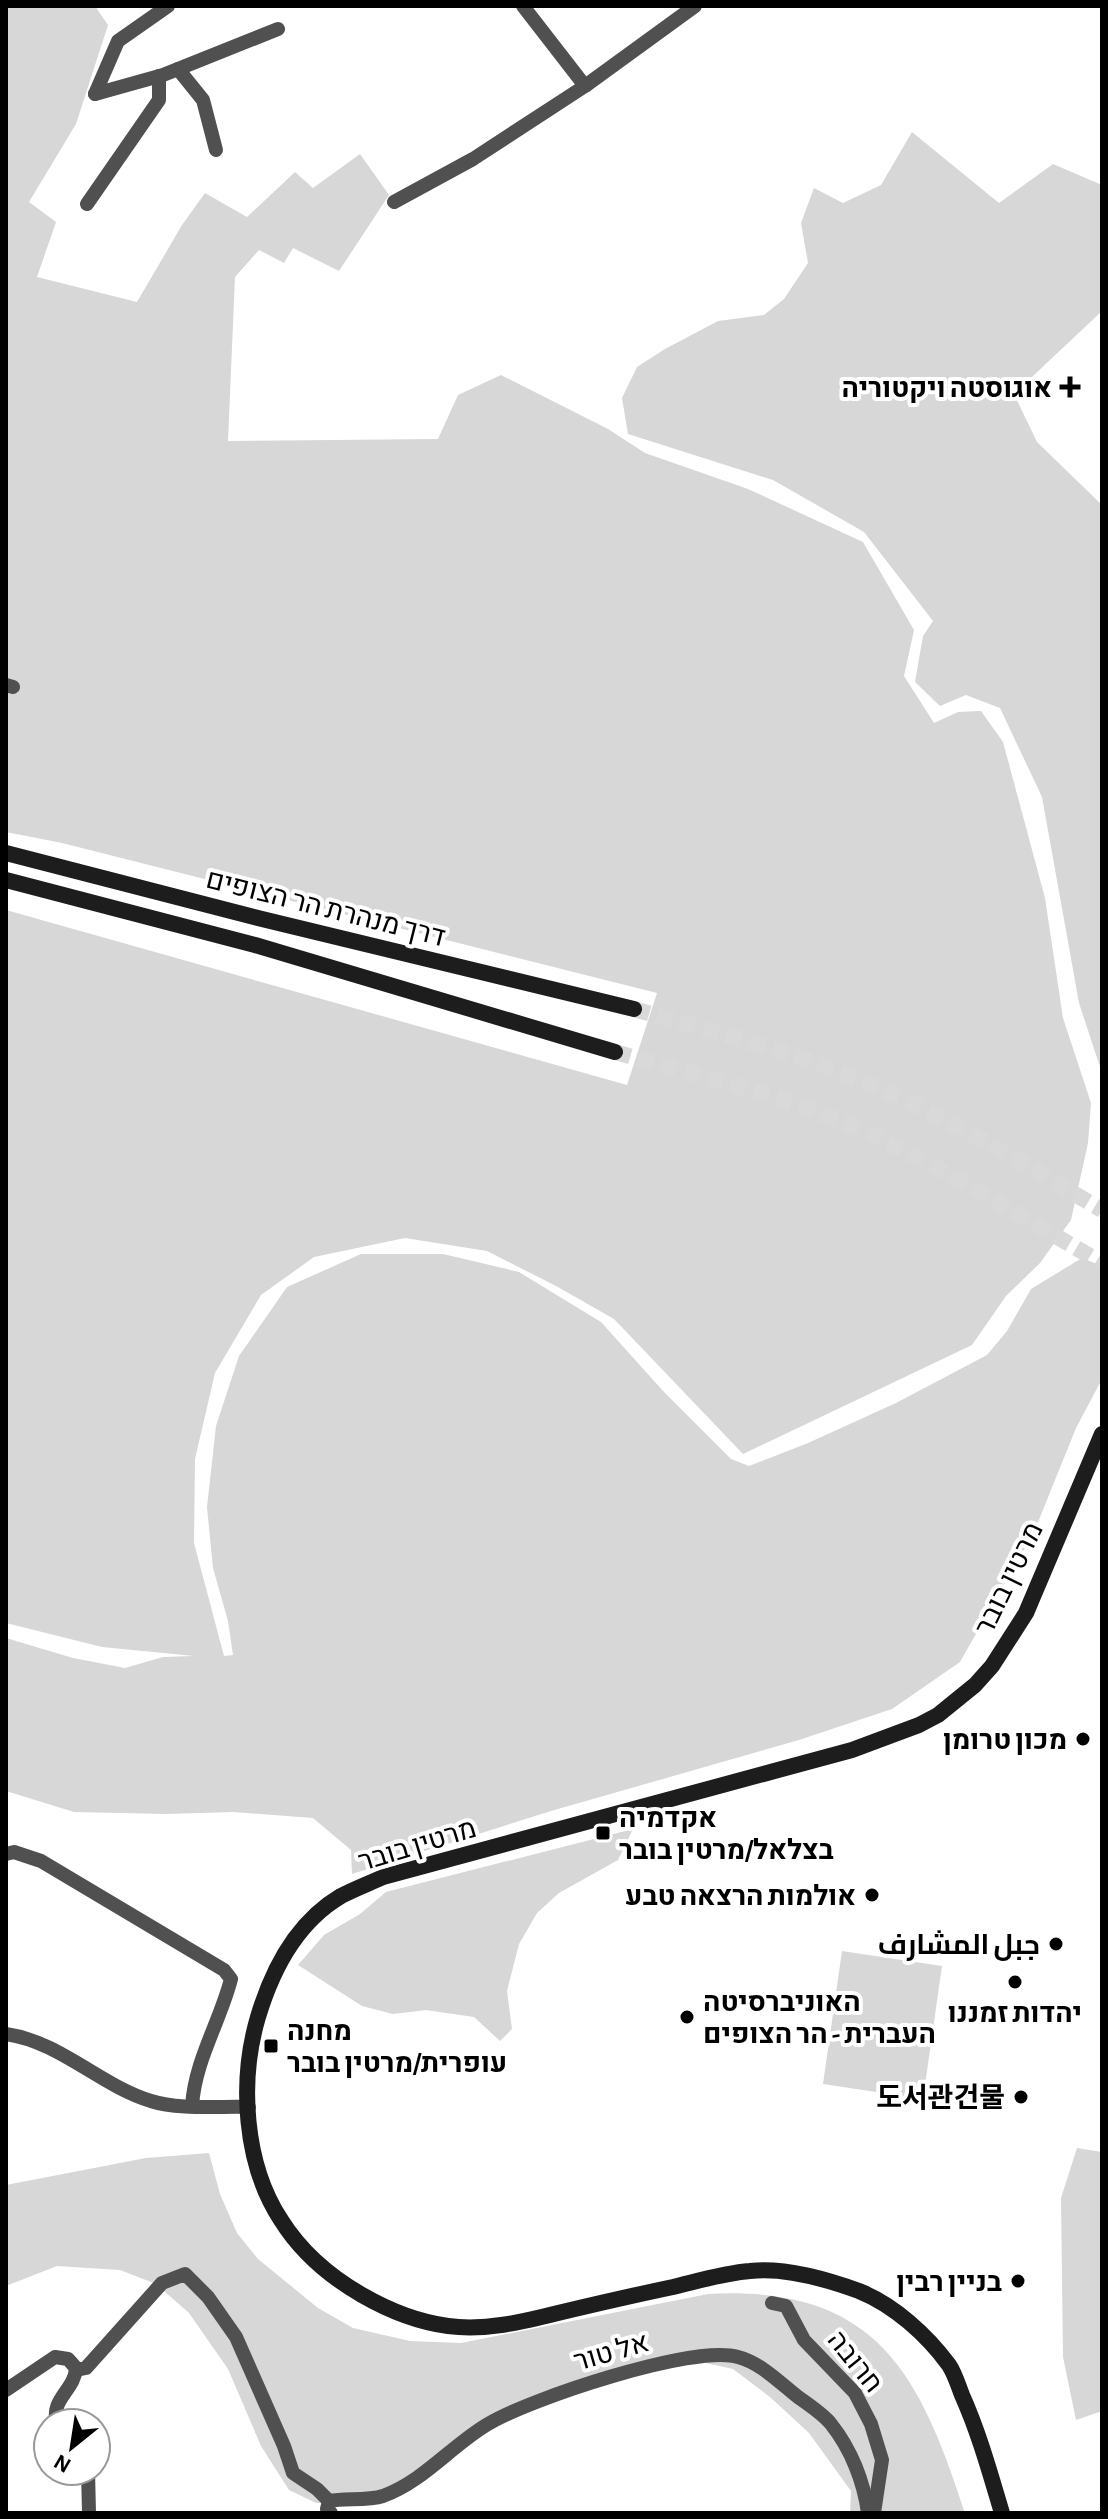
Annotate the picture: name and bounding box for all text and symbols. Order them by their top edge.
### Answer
place label: אוגוסטה ויקטוריה [841,375,1052,403]
marker: אוגוסטה ויקטוריה [1059,376,1081,398]
street label: דרך מנהרת הר הצופים [203,866,448,952]
street label: מרטין בובר [971,1518,1049,1640]
place label: מכון טרומן [943,1727,1067,1755]
marker: מכון טרומן [1074,1730,1092,1748]
place label: אקדמיה בצלאל/מרטין בובר [619,1805,834,1865]
street label: מרטין בובר [355,1815,480,1877]
marker: אקדמיה בצלאל/מרטין בובר [594,1824,612,1842]
place label: אולמות הרצאה טבע [625,1883,856,1911]
marker: אולמות הרצאה טבע [863,1886,881,1904]
place label: جبل المشارف [878,1930,1040,1961]
marker: جبل المشارف [1047,1935,1065,1953]
marker: יהדות זמננו [1006,1973,1024,1991]
place label: האוניברסיטה העברית - הר הצופים [703,1989,936,2049]
place label: יהדות זמננו [948,2000,1082,2028]
marker: האוניברסיטה העברית - הר הצופים [678,2008,696,2026]
place label: מחנה עופרית/מרטין בובר [287,2018,507,2078]
marker: מחנה עופרית/מרטין בובר [262,2037,280,2055]
place label: 도서관건물 [876,2083,1005,2113]
marker: 도서관건물 [1012,2088,1030,2106]
place label: בניין רבין [896,2269,1002,2297]
marker: בניין רבין [1009,2272,1027,2290]
street label: חרובה [821,2326,887,2398]
street label: אל טור [571,2329,652,2377]
north arrow [32,2407,112,2487]
text: N [50,2450,75,2477]

